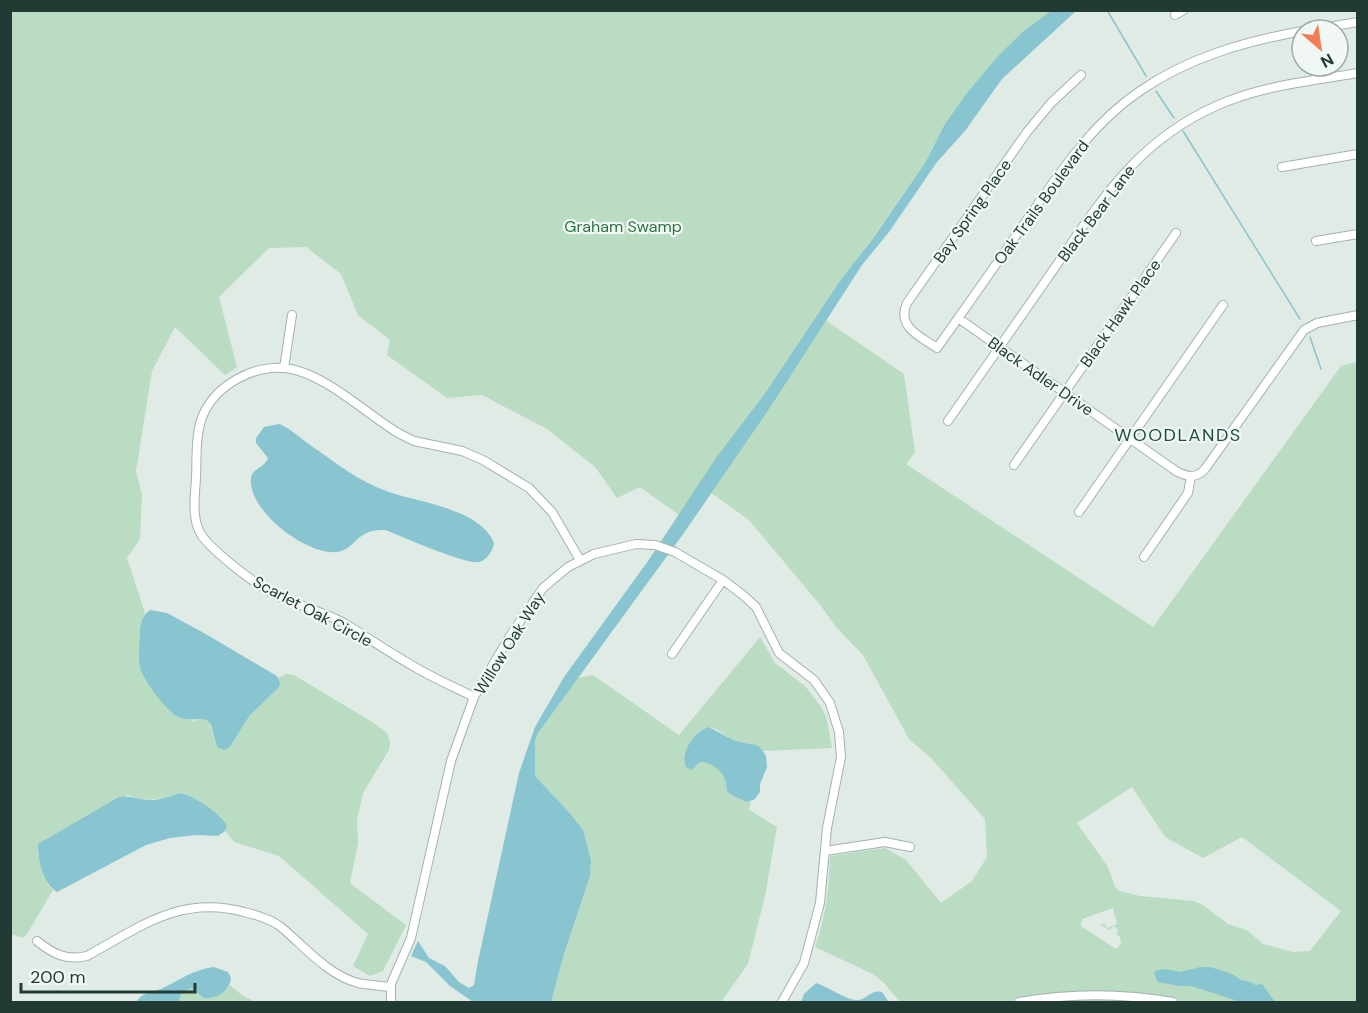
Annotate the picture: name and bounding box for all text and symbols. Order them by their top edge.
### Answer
north arrow [1290,18,1350,78]
text: N [1317,49,1337,73]
street label: Oak Trails Boulevard [989,136,1094,269]
street label: Bay Spring Place [929,155,1016,267]
street label: Black Bear Lane [1053,160,1140,266]
park label: Graham Swamp [564,216,682,237]
street label: Black Hawk Place [1075,255,1165,371]
street label: Black Adler Drive [984,332,1098,421]
district label: WOODLANDS [1114,423,1242,447]
street label: Scarlet Oak Circle [250,571,376,652]
street label: Willow Oak Way [469,588,550,699]
scale bar [21,956,195,994]
text: 200 m [30,965,86,989]

